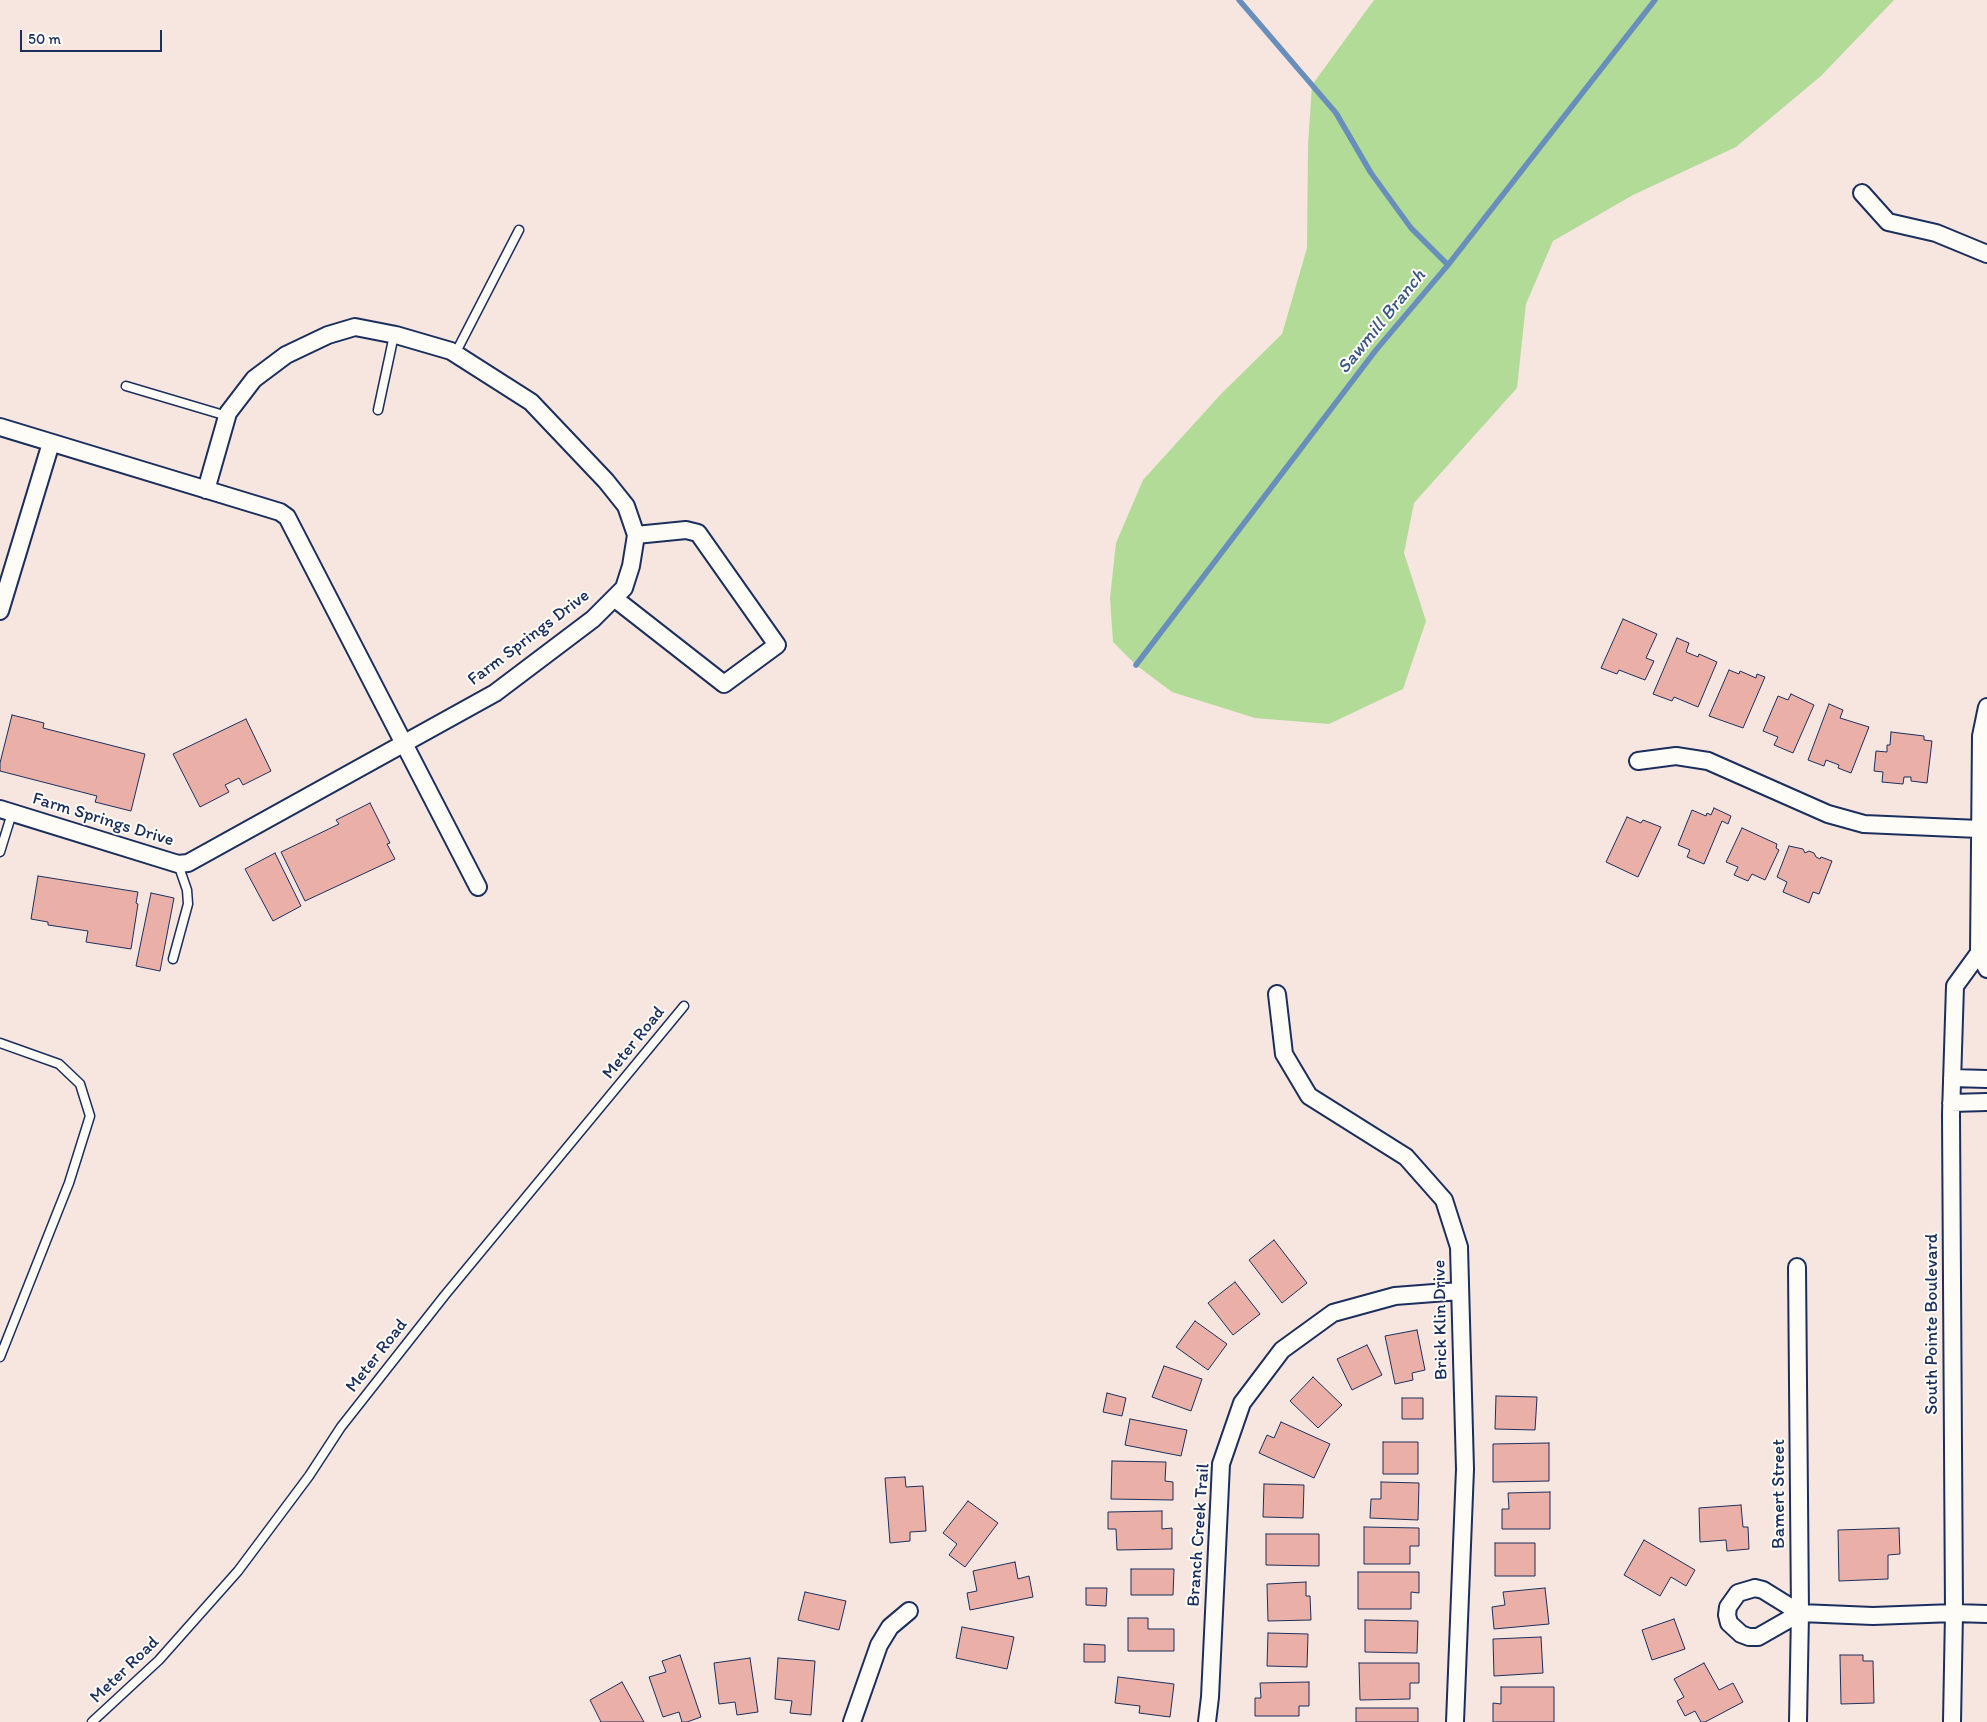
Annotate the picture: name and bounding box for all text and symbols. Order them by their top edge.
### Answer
scale bar [22,20,165,52]
text: 50 m [28,30,61,48]
water label: Sawmill Branch [1333,265,1431,379]
street label: Farm Springs Drive [464,585,594,691]
street label: Farm Springs Drive [30,788,176,852]
street label: Meter Road [598,1002,670,1084]
street label: South Pointe Boulevard [1921,1233,1943,1415]
street label: Brick Klin Drive [1429,1260,1453,1380]
street label: Meter Road [342,1315,412,1397]
street label: Bamert Street [1768,1439,1790,1549]
street label: Branch Creek Trail [1183,1462,1215,1608]
street label: Meter Road [86,1632,164,1708]

